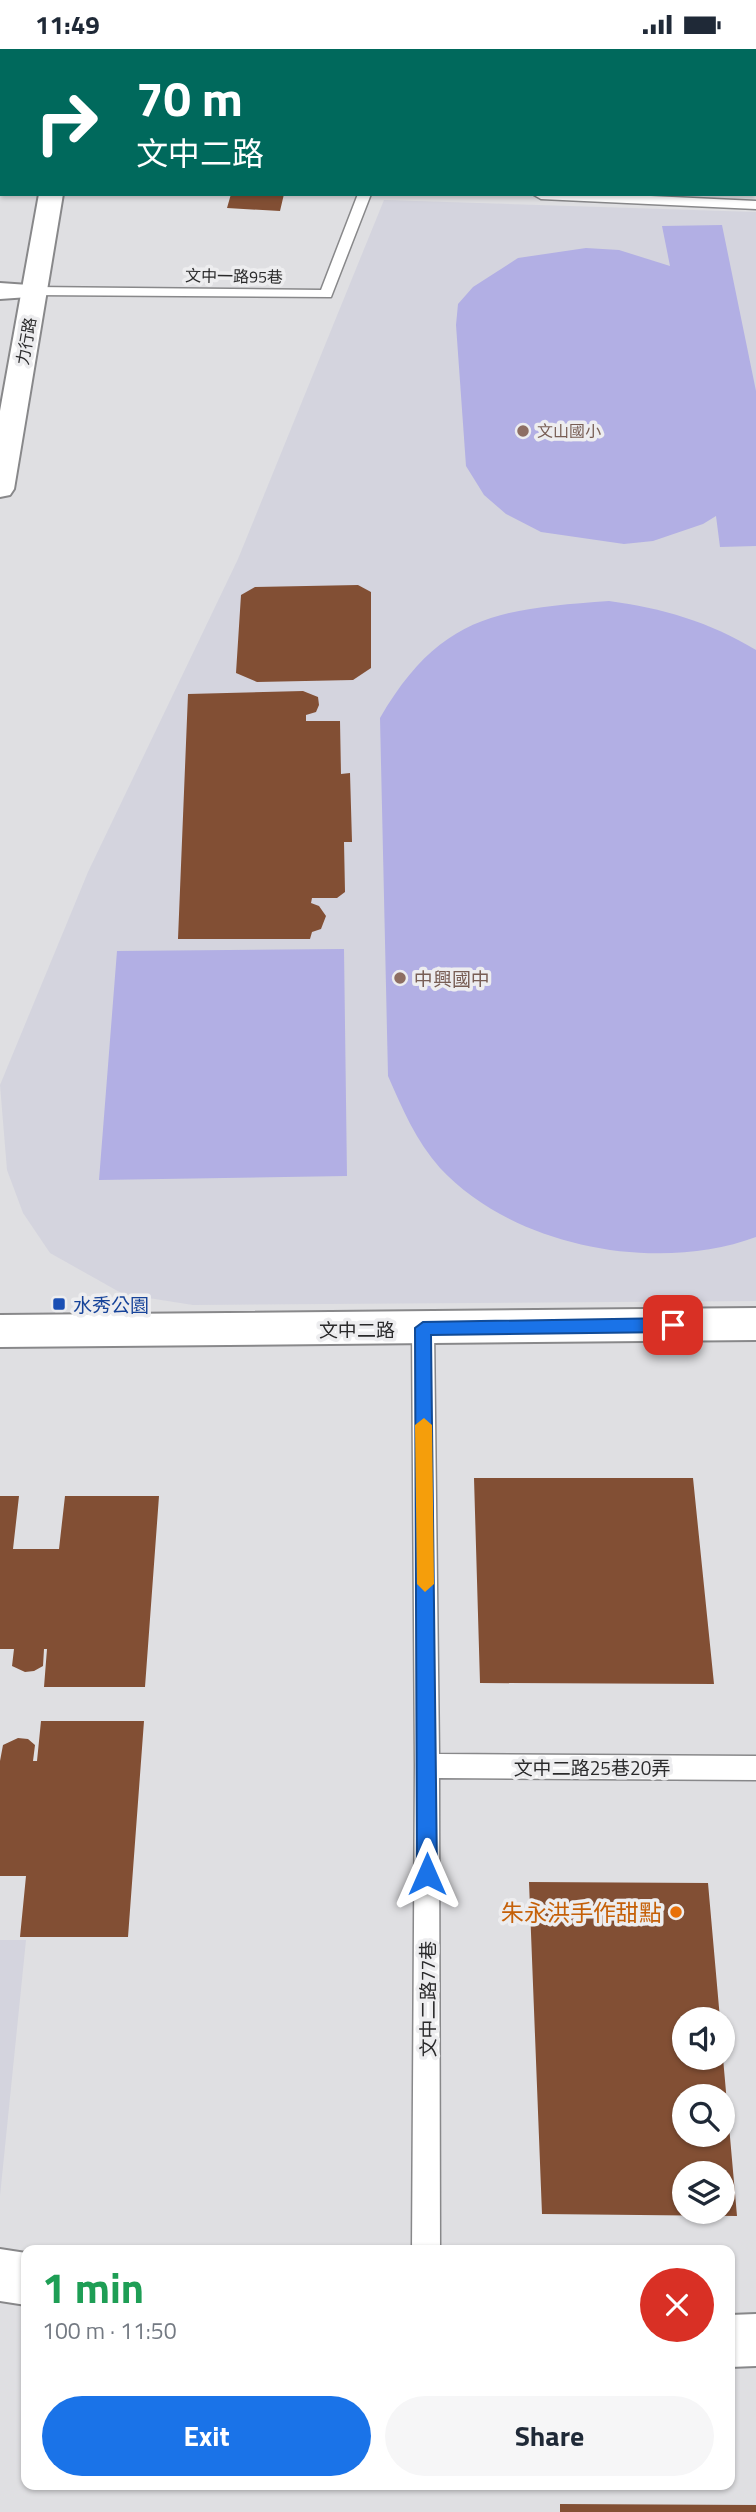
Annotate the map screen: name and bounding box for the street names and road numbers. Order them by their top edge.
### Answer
street label: 文中一路95巷 [185,263,283,289]
street label: 力行路 [10,315,42,367]
street label: 文中二路 [319,1315,395,1344]
street label: 文中二路25巷20弄 [514,1753,670,1782]
street label: 文中二路77巷 [413,1941,442,2057]

